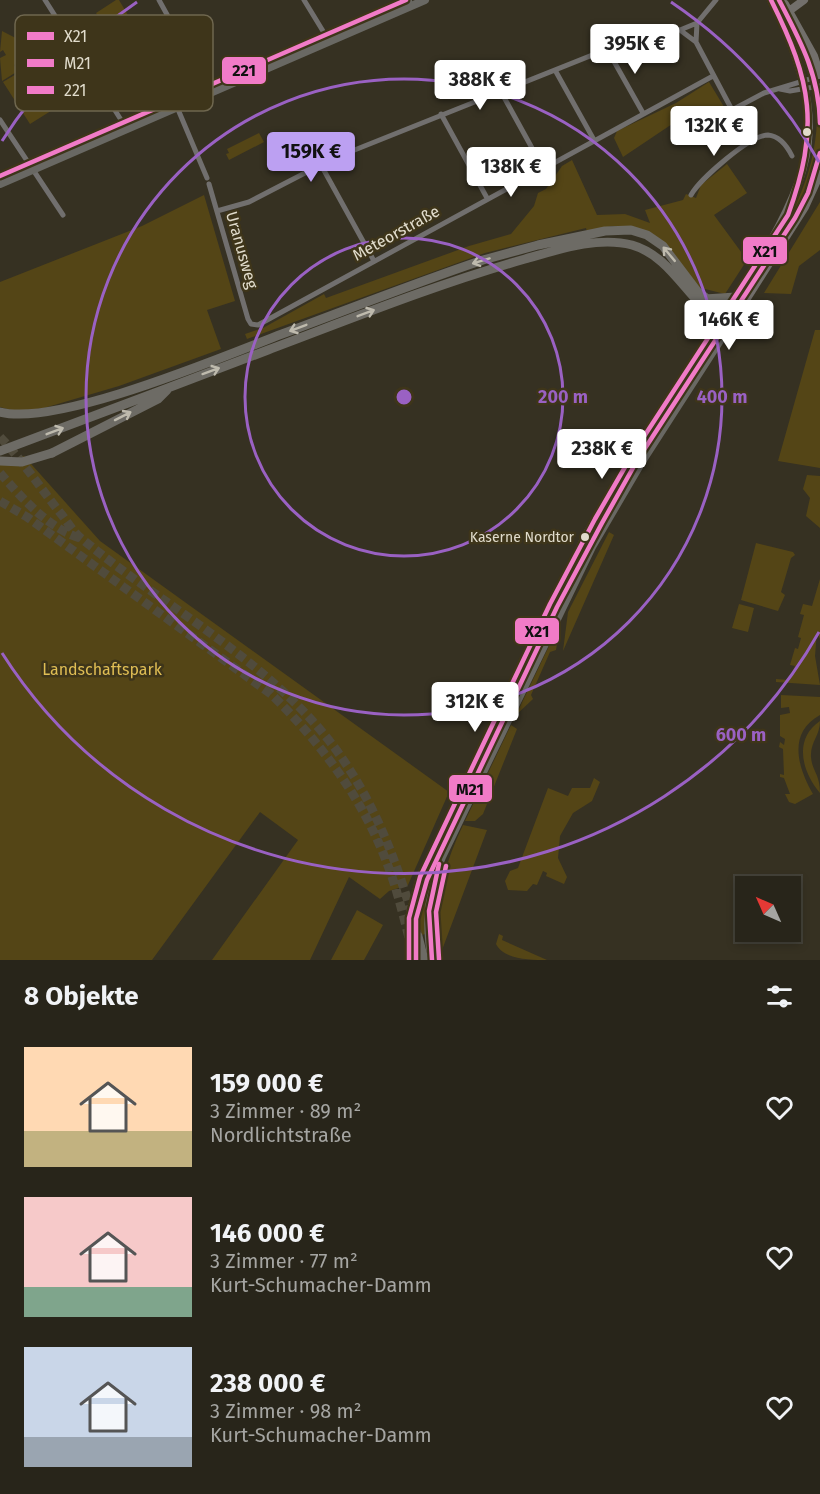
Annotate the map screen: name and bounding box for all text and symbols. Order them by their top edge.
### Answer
legend [15,15,213,111]
pin: 395K € [586,24,684,75]
text: X21 [64,27,87,46]
text: 395K € [604,31,666,55]
text: M21 [64,54,91,73]
line badge: 221 [221,56,267,85]
pin: 388K € [431,60,529,111]
text: 221 [232,61,256,80]
text: 388K € [449,67,511,91]
text: 221 [64,81,86,100]
pin: 132K € [665,106,763,157]
text: 132K € [684,113,744,137]
unlabelled marker [801,126,813,138]
pin: 159K € [262,132,360,183]
text: 159K € [281,139,341,163]
pin: 138K € [462,147,560,198]
text: 138K € [481,154,541,178]
street label: Meteorstraße [349,201,443,265]
street label: Uranusweg [222,209,262,291]
line badge: X21 [742,236,788,265]
text: X21 [752,242,777,261]
one-way arrow [662,246,675,262]
one-way arrow [472,256,491,267]
pin: 146K € [680,300,778,351]
one-way arrow [356,306,375,317]
text: 146K € [698,307,760,331]
one-way arrow [289,323,308,334]
one-way arrow [202,365,220,376]
text: 200 m [538,386,588,408]
text: 400 m [697,386,747,408]
centre of rings [394,387,414,407]
one-way arrow [113,410,131,422]
one-way arrow [45,424,64,435]
pin: 238K € [553,429,651,480]
text: 238K € [571,436,633,460]
place label: Kaserne Nordtor [470,529,575,546]
marker: Kaserne Nordtor [579,531,591,543]
line badge: X21 [514,617,560,645]
text: X21 [524,622,549,641]
park label: Landschaftspark [42,660,163,679]
pin: 312K € [426,682,524,733]
text: 312K € [446,689,504,713]
text: 600 m [716,724,766,746]
line badge: M21 [448,774,493,803]
text: M21 [456,780,484,799]
north arrow [735,876,801,942]
map controls [735,876,801,942]
icon: filters [763,980,796,1013]
text: 8 Objekte [24,981,139,1012]
text: 159 000 € [210,1068,324,1099]
icon: home [72,1071,144,1143]
icon: heart [763,1091,796,1124]
text: 3 Zimmer · 89 m² [210,1099,361,1123]
text: Nordlichtstraße [210,1123,352,1147]
text: 146 000 € [210,1218,325,1249]
icon: home [72,1221,144,1293]
icon: heart [763,1241,796,1274]
text: 3 Zimmer · 77 m² [210,1249,358,1273]
text: Kurt-Schumacher-Damm [210,1273,432,1297]
text: 238 000 € [210,1368,325,1399]
icon: home [72,1371,144,1443]
icon: heart [763,1391,796,1424]
text: 3 Zimmer · 98 m² [210,1399,362,1423]
text: Kurt-Schumacher-Damm [210,1423,432,1447]

